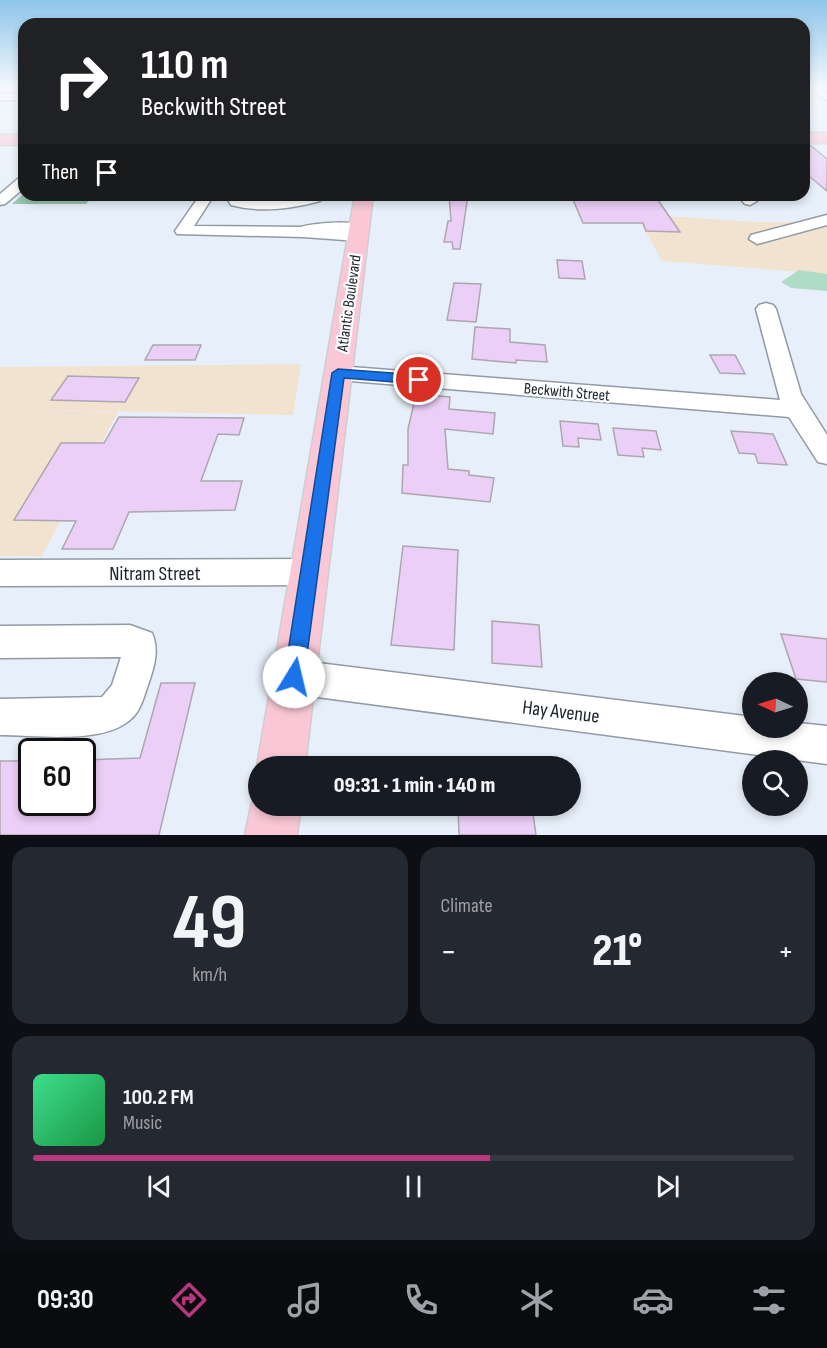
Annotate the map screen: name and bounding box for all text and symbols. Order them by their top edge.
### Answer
text: 110 m [141,40,228,91]
icon: right [42,42,120,120]
text: Beckwith Street [141,91,286,123]
icon: arrive [90,156,123,189]
text: Then [42,159,78,186]
street label: Atlantic Boulevard [333,254,366,354]
pin [393,354,444,405]
icon: arrive [402,363,435,396]
street label: Beckwith Street [523,379,611,406]
street label: Nitram Street [109,562,201,586]
position arrow [262,645,326,709]
north arrow [742,672,808,738]
map controls [742,672,808,816]
street label: Hay Avenue [521,695,601,729]
speed limit sign: 60 [18,738,96,816]
button: search [742,750,808,816]
text: 09:31 · 1 min · 140 m [334,772,495,799]
text: 49 [173,877,246,970]
text: Climate [441,894,493,918]
text: 21° [592,924,642,979]
text: − [441,932,457,972]
text: + [778,932,794,972]
text: km/h [192,963,227,987]
text: 100.2 FM [123,1084,194,1111]
text: Music [123,1111,162,1135]
icon: previous [143,1170,176,1203]
icon: pause [397,1170,430,1203]
icon: next [651,1170,684,1203]
icon: directions [168,1279,210,1321]
icon: music [284,1279,326,1321]
icon: phone [400,1279,442,1321]
icon: climate [516,1279,558,1321]
icon: car [632,1279,674,1321]
icon: filters [748,1279,790,1321]
text: 09:30 [37,1284,94,1316]

